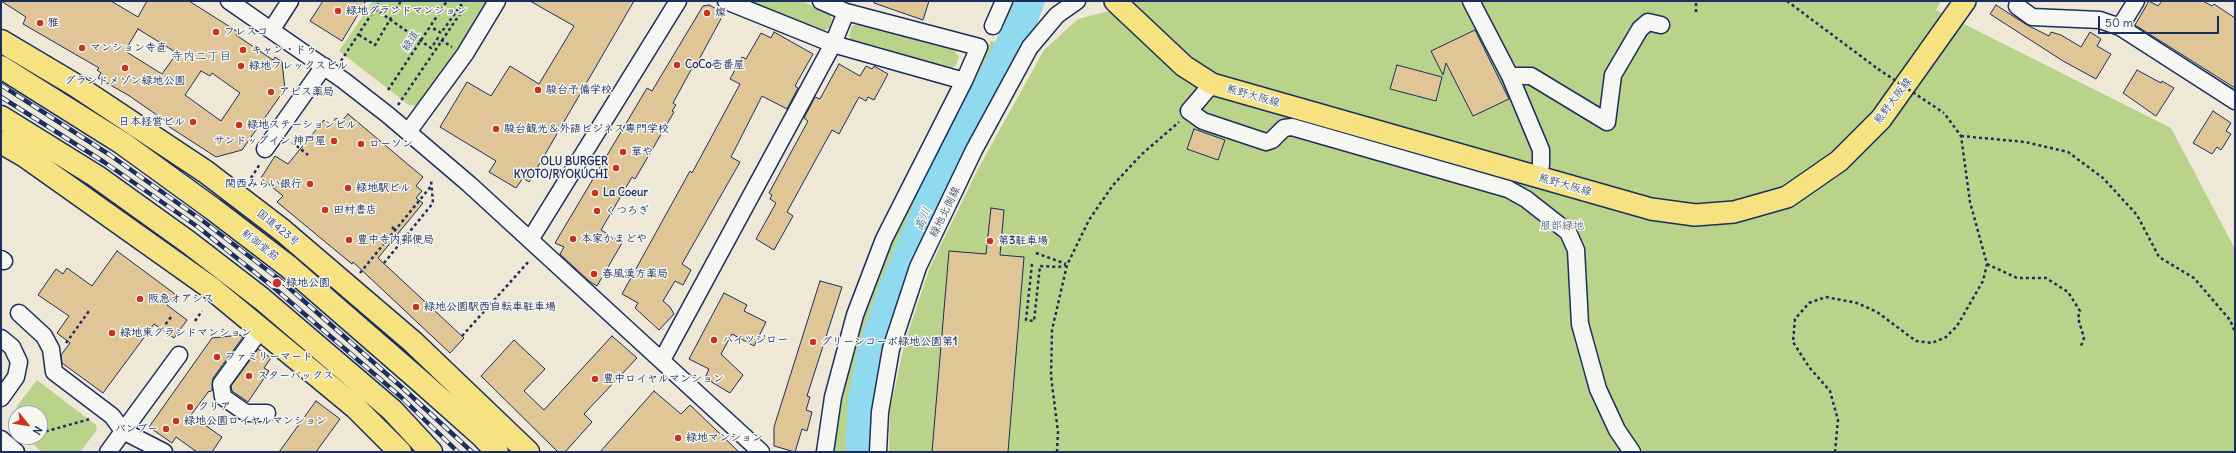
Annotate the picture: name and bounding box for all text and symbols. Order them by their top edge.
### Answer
place label: 緑地グランドマンション [346,4,467,18]
marker: 緑地グランドマンション [333,6,343,16]
place label: 燦 [715,6,726,20]
marker: 燦 [702,8,712,18]
scale bar [2100,8,2221,34]
text: 50 m [2105,15,2133,30]
place label: 雅 [48,16,59,30]
marker: 雅 [35,18,45,28]
place label: フレスコ [224,25,268,39]
marker: フレスコ [211,27,221,37]
street label: 緑道 [399,28,423,54]
place label: マンション寺直 [90,41,167,55]
marker: マンション寺直 [77,43,87,53]
place label: キャン・ドゥ [251,43,317,57]
marker: キャン・ドゥ [238,45,248,55]
district label: 寺内二丁目 [171,50,231,64]
place label: CoCo壱番屋 [685,58,745,72]
place label: 緑地フレックスビル [249,59,348,73]
marker: CoCo壱番屋 [672,60,682,70]
marker: 緑地フレックスビル [236,61,246,71]
marker: グランドメゾン緑地公園 [120,63,130,73]
place label: グランドメゾン緑地公園 [65,74,185,88]
street label: 熊野大阪線 [1871,75,1915,127]
street label: 熊野大阪線 [1225,82,1281,110]
place label: 駿台予備学校 [546,83,612,97]
place label: アピス薬局 [279,85,334,99]
marker: 駿台予備学校 [533,85,543,95]
marker: アピス薬局 [266,87,276,97]
place label: 日本経営ビル [119,115,185,129]
marker: 日本経営ビル [188,117,198,127]
place label: 緑地ステーションビル [247,118,357,132]
marker: 緑地ステーションビル [234,120,244,130]
place label: 駿台観光＆外語ビジネス専門学校 [504,122,669,136]
marker: 駿台観光＆外語ビジネス専門学校 [491,124,501,134]
place label: サンドッグイン 神戸屋 [213,134,326,148]
marker: サンドッグイン 神戸屋 [329,136,339,146]
place label: ローソン [369,137,413,151]
marker: ローソン [356,139,366,149]
place label: 華や [631,145,653,159]
marker: 華や [618,147,628,157]
place label: OLU BURGER KYOTO/RYOKUCHI [514,155,608,181]
marker: OLU BURGER KYOTO/RYOKUCHI [611,163,621,173]
street label: 熊野大阪線 [1537,171,1593,199]
place label: 関西みらい銀行 [225,177,302,191]
marker: 関西みらい銀行 [305,179,315,189]
place label: 緑地駅ビル [356,181,411,195]
marker: 緑地駅ビル [343,183,353,193]
street label: 緑地北側線 [927,184,963,240]
place label: La Coeur [603,186,648,200]
marker: La Coeur [590,188,600,198]
place label: 田村書店 [333,203,377,217]
place label: くつろぎ [605,204,649,218]
marker: 田村書店 [320,205,330,215]
water label: 高川 [912,205,934,233]
marker: くつろぎ [592,206,602,216]
street label: 国道423号 [254,207,302,249]
park label: 服部緑地 [1540,219,1584,233]
street label: 新御堂筋 [239,226,281,264]
place label: 本家かまどや [581,232,647,246]
place label: 豊中寺内郵便局 [357,233,434,247]
marker: 本家かまどや [568,234,578,244]
place label: 第3駐車場 [998,234,1048,248]
marker: 豊中寺内郵便局 [344,235,354,245]
marker: 第3駐車場 [985,236,995,246]
place label: 春風漢方薬局 [602,267,668,281]
marker: 春風漢方薬局 [589,269,599,279]
place label: 緑地公園 [286,276,330,290]
marker: 緑地公園 [271,277,283,289]
place label: 阪急オアシス [148,292,214,306]
marker: 阪急オアシス [135,294,145,304]
place label: 緑地公園駅西自転車駐車場 [424,300,556,314]
marker: 緑地公園駅西自転車駐車場 [411,302,421,312]
place label: 緑地東グランドマンション [120,326,252,340]
marker: 緑地東グランドマンション [107,328,117,338]
place label: ハイツジロー [722,333,788,347]
marker: ハイツジロー [709,335,719,345]
place label: グリーンコーポ緑地公園第1 [821,335,957,349]
marker: グリーンコーポ緑地公園第1 [808,337,818,347]
place label: ファミリーマート [225,350,313,364]
marker: ファミリーマート [212,352,222,362]
place label: スターバックス [257,369,334,383]
marker: スターバックス [244,371,254,381]
place label: 豊中ロイヤルマンション [603,372,724,386]
marker: 豊中ロイヤルマンション [590,374,600,384]
place label: クリア [198,400,231,414]
marker: クリア [185,402,195,412]
north arrow [8,405,48,445]
place label: 緑地公園ロイヤルマンション [184,414,327,428]
marker: 緑地公園ロイヤルマンション [171,416,181,426]
place label: バンブー [115,422,158,436]
text: N [30,424,45,437]
marker: バンブー [161,424,171,434]
place label: 緑地マンション [686,431,763,445]
marker: 緑地マンション [673,433,683,443]

